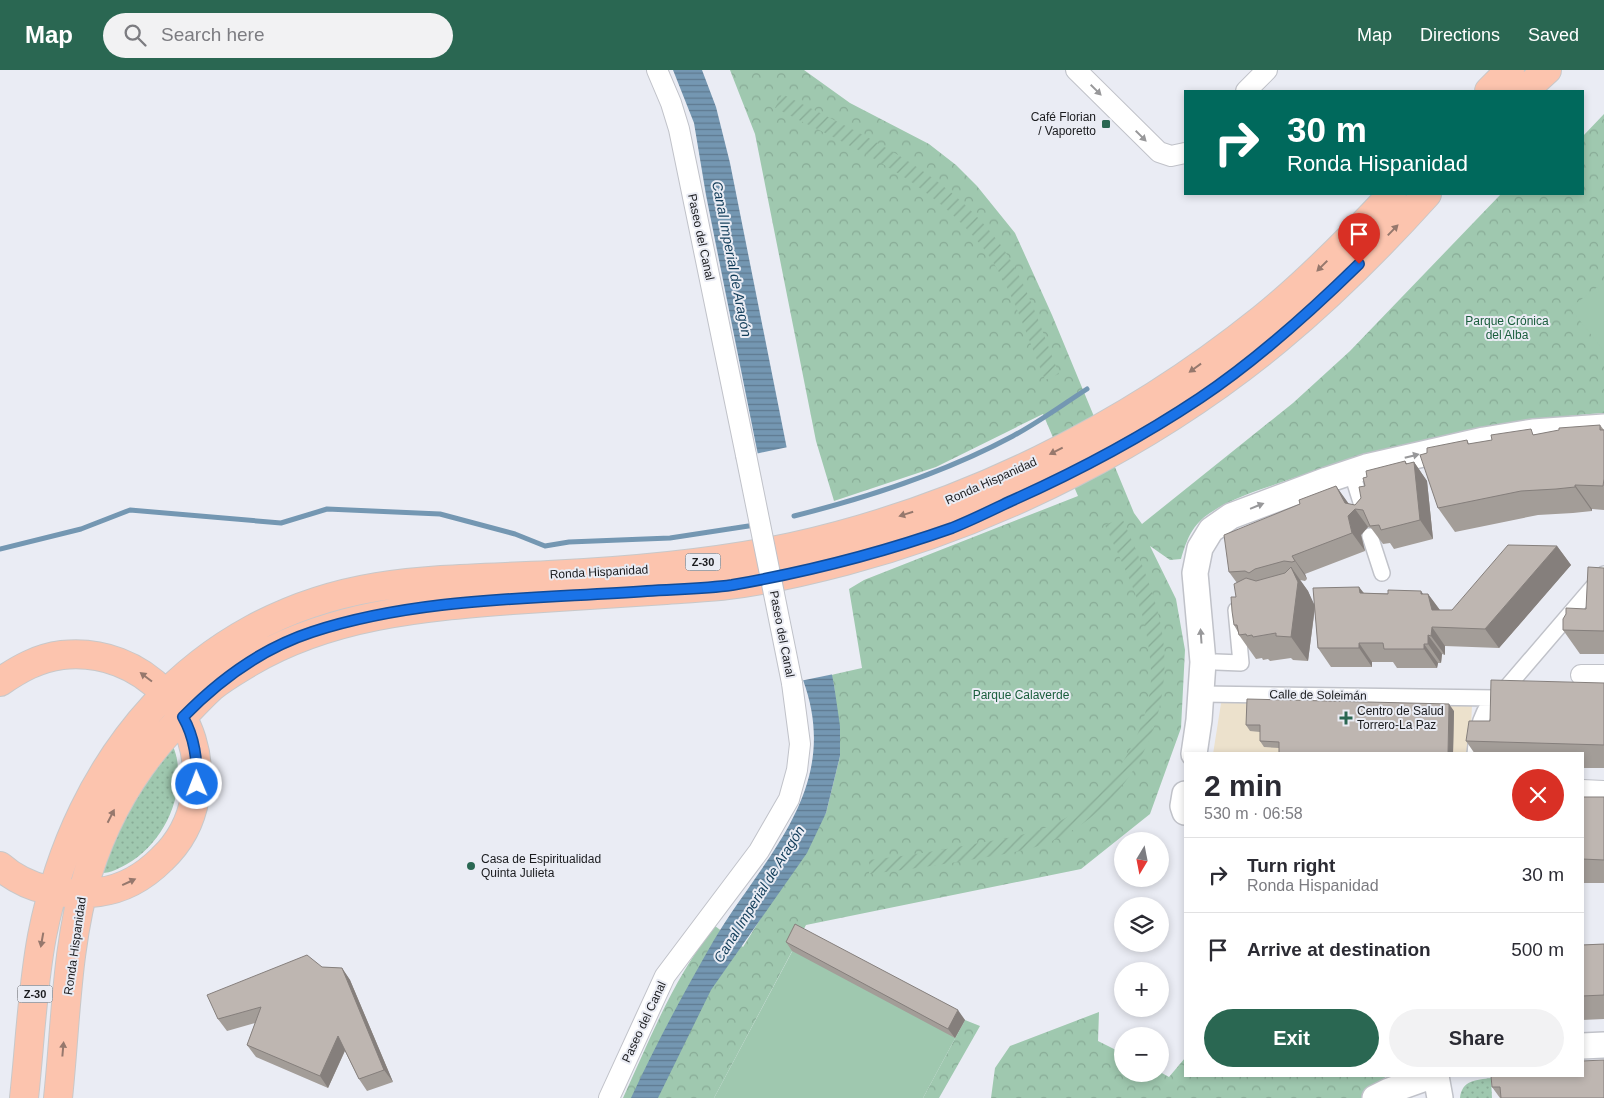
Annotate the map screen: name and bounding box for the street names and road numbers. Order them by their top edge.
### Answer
street label: Paseo del Canal [685,192,717,282]
street label: Ronda Hispanidad [943,455,1039,507]
road number: Z-30 [686,554,720,571]
street label: Ronda Hispanidad [549,562,649,582]
street label: Paseo del Canal [767,589,797,679]
street label: Calle de Soleimán [1269,687,1367,703]
street label: Ronda Hispanidad [61,896,89,996]
street label: Paseo del Canal [619,979,669,1065]
road number: Z-30 [18,986,52,1002]

